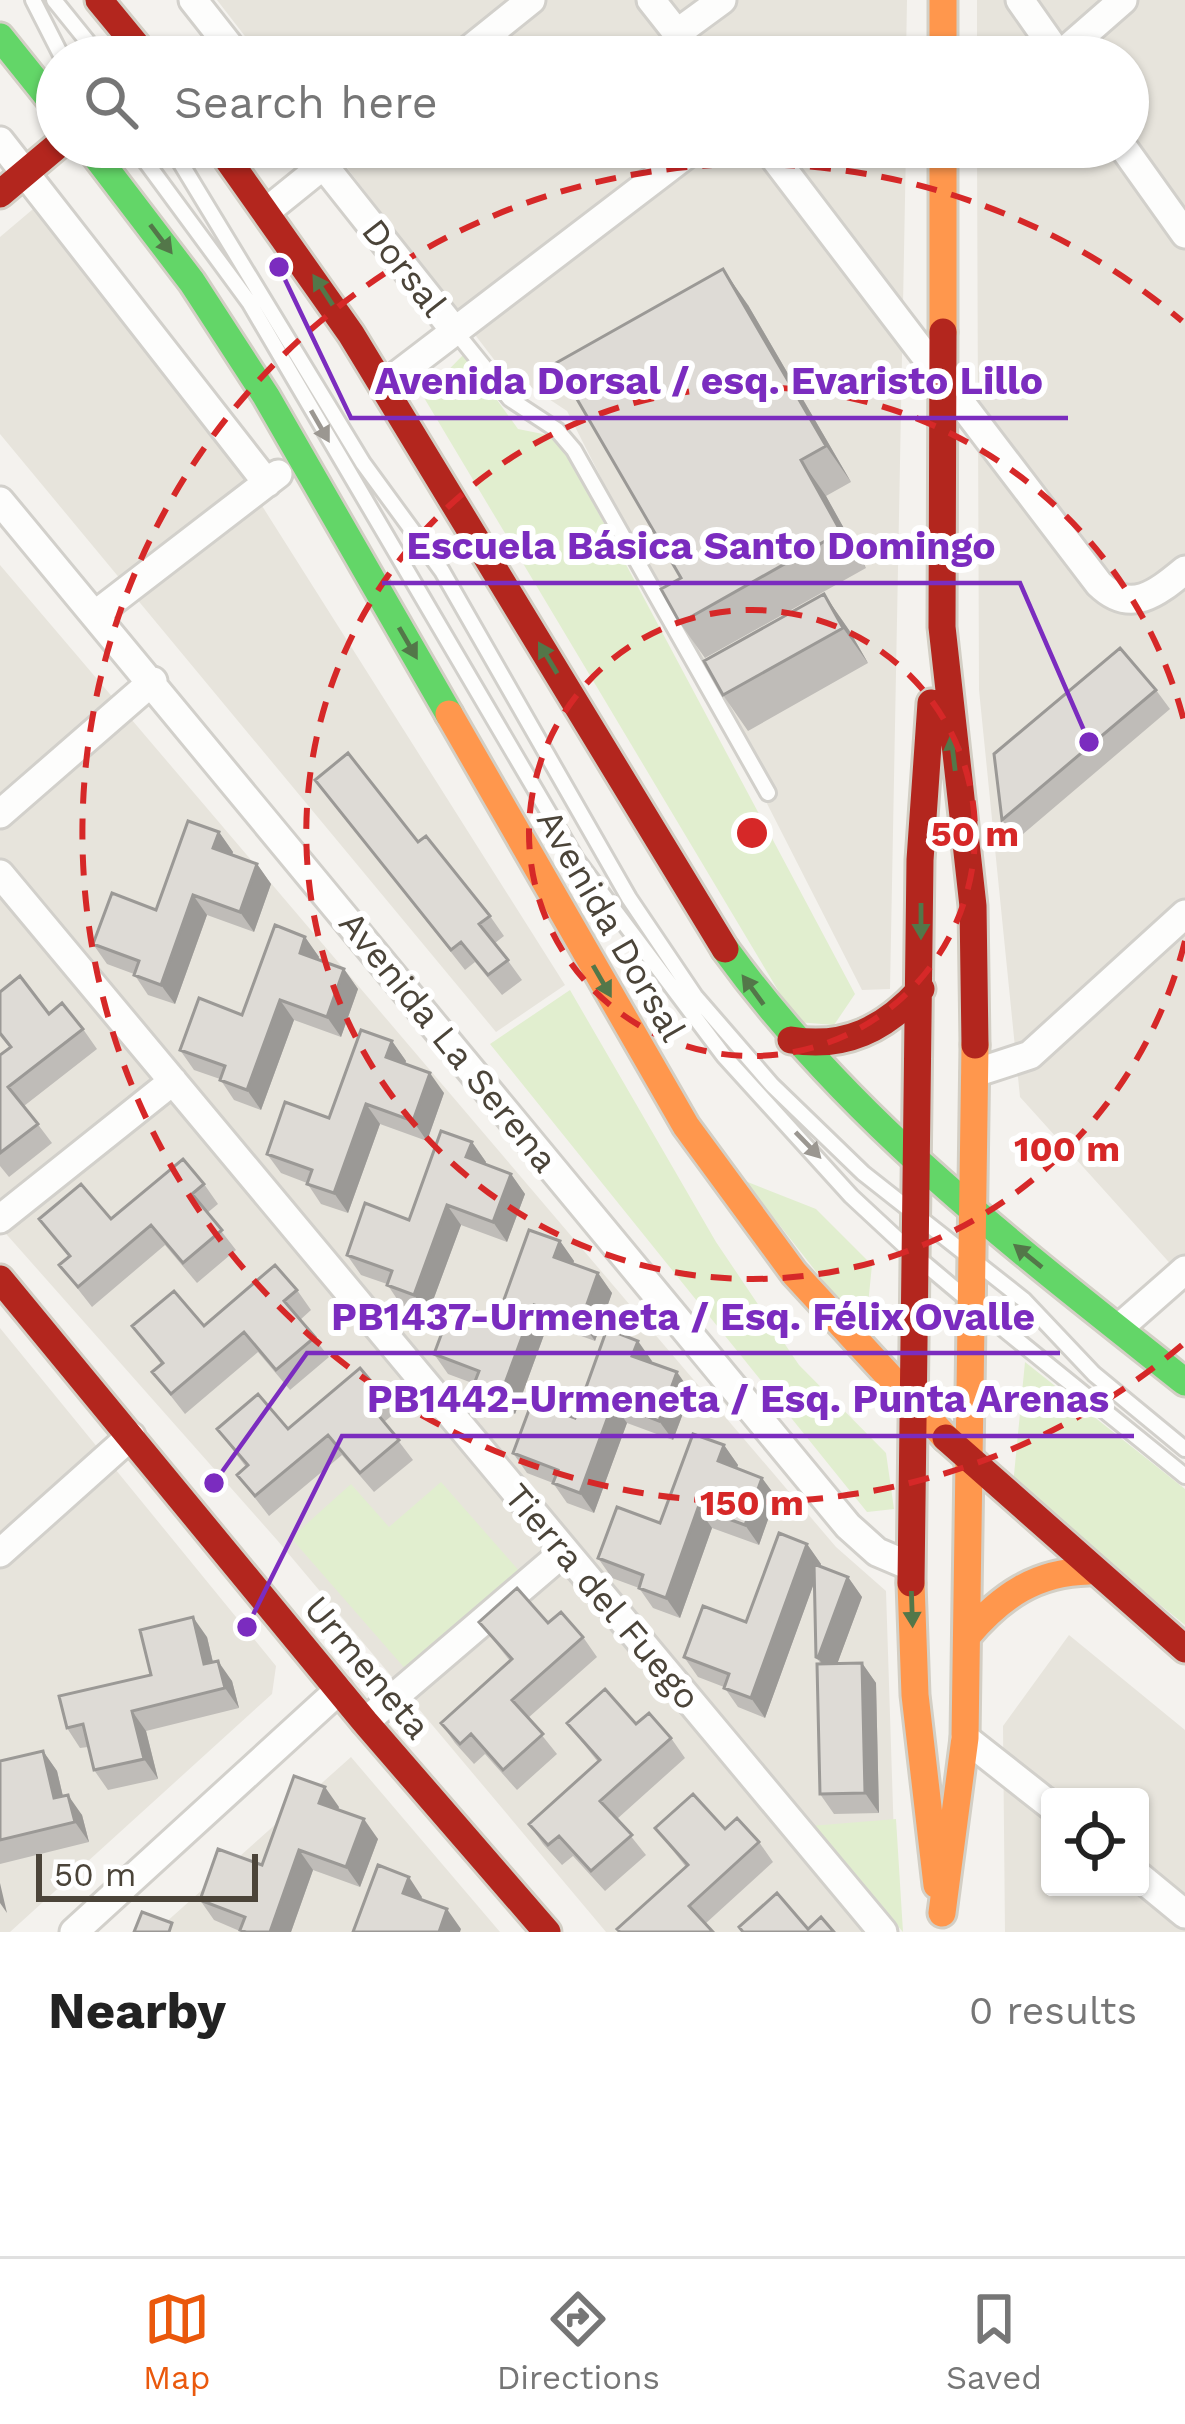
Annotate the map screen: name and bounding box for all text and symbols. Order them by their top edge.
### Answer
search box [36,36,1149,168]
icon: search [78,69,144,135]
text: Search here [174,76,438,129]
street label: Dorsal [353,211,455,325]
one-way arrow [148,223,172,255]
one-way arrow [312,273,334,306]
callout: Avenida Dorsal / esq. Evaristo Lillo [351,343,1068,418]
text: Avenida Dorsal / esq. Evaristo Lillo [375,358,1043,403]
one-way arrow [309,408,330,443]
callout: Escuela Básica Santo Domingo [382,508,1020,583]
text: Escuela Básica Santo Domingo [406,523,996,568]
one-way arrow [396,627,417,660]
one-way arrow [538,641,559,675]
one-way arrow [944,734,963,771]
street label: Avenida Dorsal [528,802,694,1049]
centre of rings [731,812,773,854]
text: 50 m [931,813,1019,855]
street label: Avenida La Serena [330,903,566,1180]
one-way arrow [912,903,931,941]
one-way arrow [591,964,612,998]
one-way arrow [741,974,765,1006]
text: 100 m [1014,1128,1120,1170]
one-way arrow [793,1130,821,1159]
one-way arrow [1013,1244,1044,1269]
callout: PB1437-Urmeneta / Esq. Félix Ovalle [307,1278,1060,1353]
text: PB1437-Urmeneta / Esq. Félix Ovalle [331,1294,1035,1339]
callout: PB1442-Urmeneta / Esq. Punta Arenas [342,1361,1134,1436]
text: PB1442-Urmeneta / Esq. Punta Arenas [367,1376,1109,1421]
street label: Tierra del Fuego [496,1475,709,1718]
text: 150 m [700,1482,804,1524]
street label: Urmeneta [296,1588,439,1747]
one-way arrow [903,1591,922,1629]
map controls [1041,1788,1149,1896]
button: locate [1041,1788,1149,1896]
scale bar [36,1848,258,1901]
text: 50 m [54,1855,136,1894]
text: Nearby [48,1981,226,2040]
text: 0 results [969,1988,1137,2033]
tab: Map [143,2286,210,2397]
tab: Directions [497,2286,660,2397]
tab: Saved [946,2286,1042,2397]

